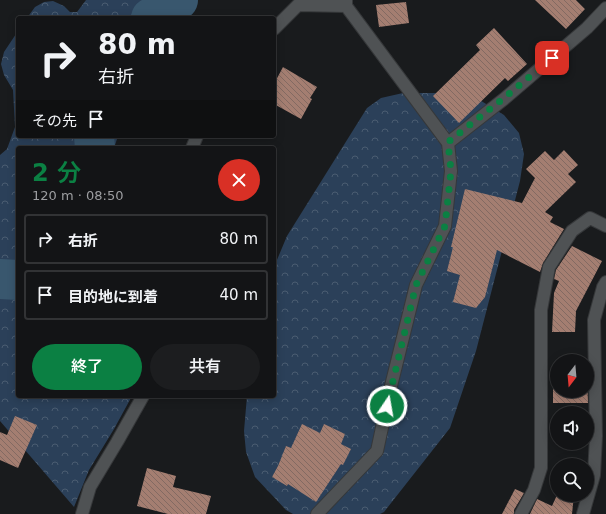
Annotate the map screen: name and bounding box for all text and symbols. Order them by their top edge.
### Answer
text: 80 m [98,28,176,61]
icon: right [32,32,84,84]
pin [535,41,569,75]
icon: arrive [541,47,563,69]
text: 右折 [98,66,134,87]
icon: arrive [85,108,107,130]
text: その先 [32,112,77,130]
text: 2 分 [32,159,81,187]
button: close [218,159,260,201]
text: 120 m · 08:50 [32,188,123,203]
icon: right [34,228,56,250]
text: 80 m [220,230,258,248]
text: 右折 [68,232,98,250]
icon: arrive [34,284,56,306]
text: 40 m [220,286,258,304]
text: 目的地に到着 [68,288,158,306]
button: 終了 [32,344,142,390]
button: 共有 [150,344,260,390]
north arrow [550,354,594,398]
map controls [550,354,594,502]
position arrow [366,385,408,427]
button: sound [550,406,594,450]
button: search [550,458,594,502]

